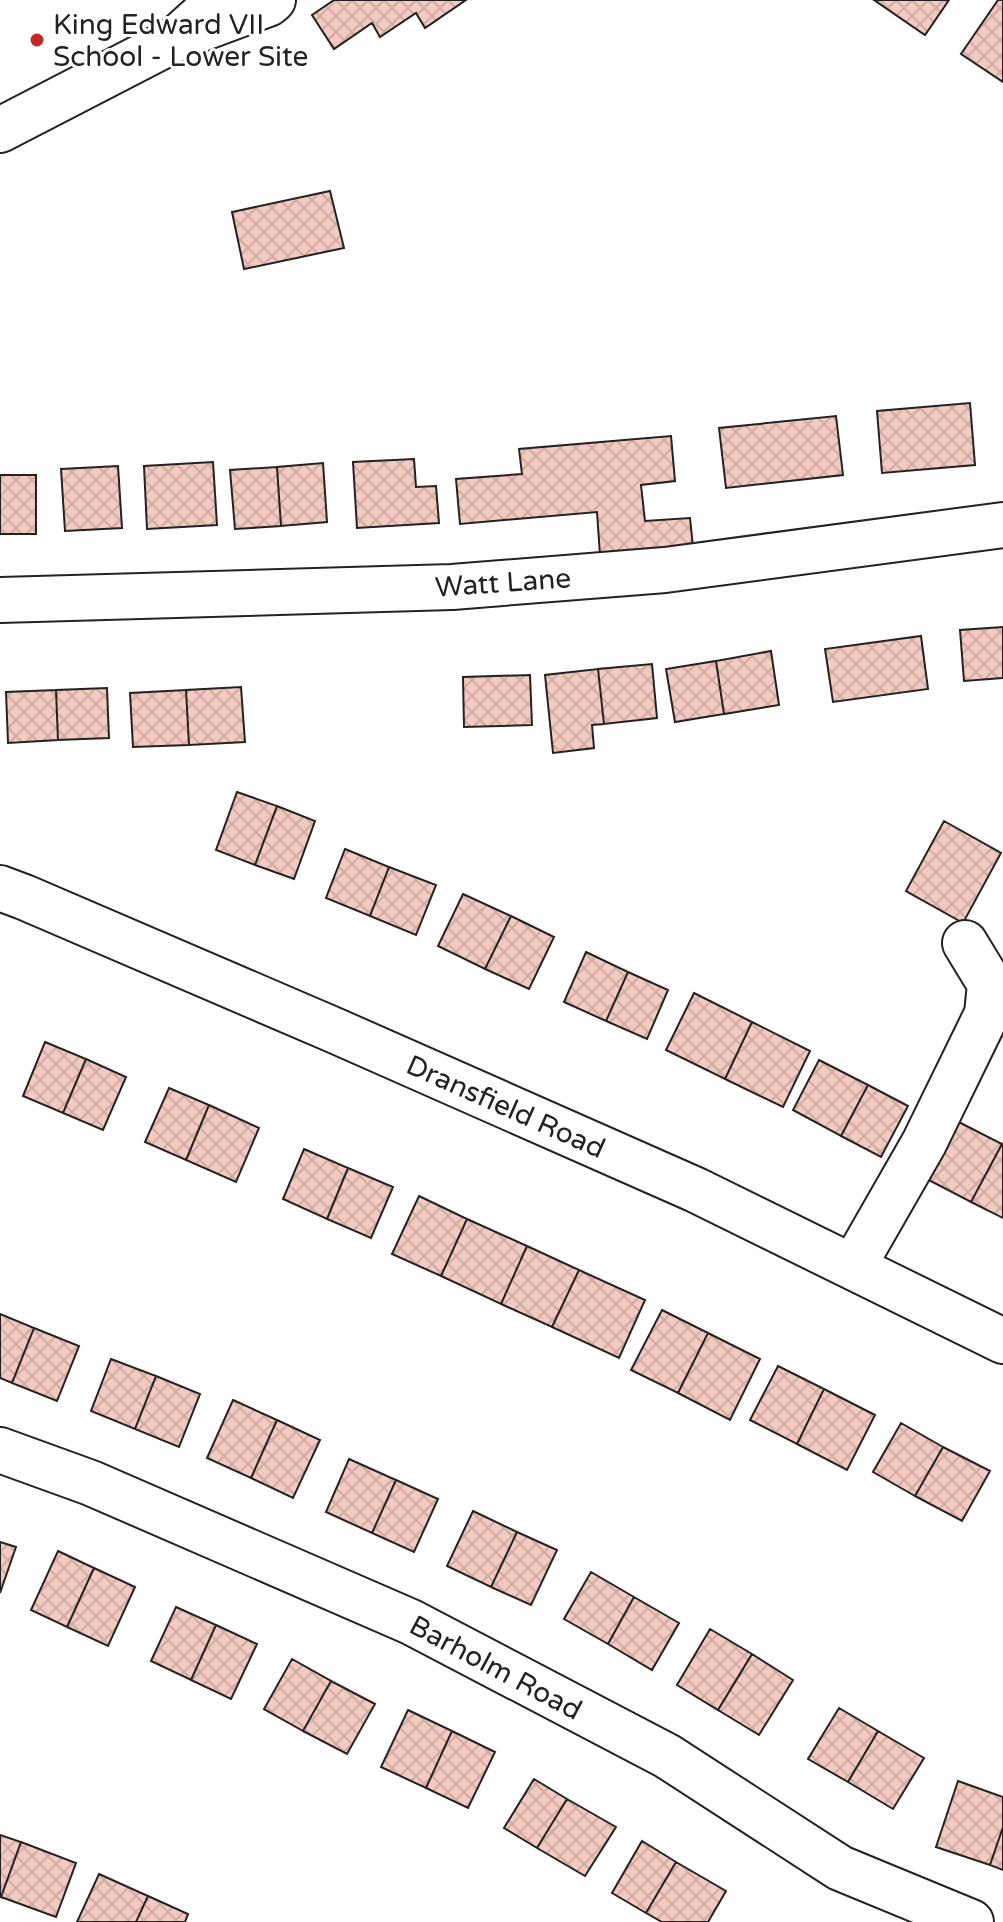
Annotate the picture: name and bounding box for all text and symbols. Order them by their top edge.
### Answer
place label: King Edward VII School - Lower Site [53,8,308,74]
marker: King Edward VII School - Lower Site [28,31,46,49]
street label: Watt Lane [434,561,572,605]
street label: Dransfield Road [401,1048,610,1166]
street label: Barholm Road [404,1608,588,1728]

